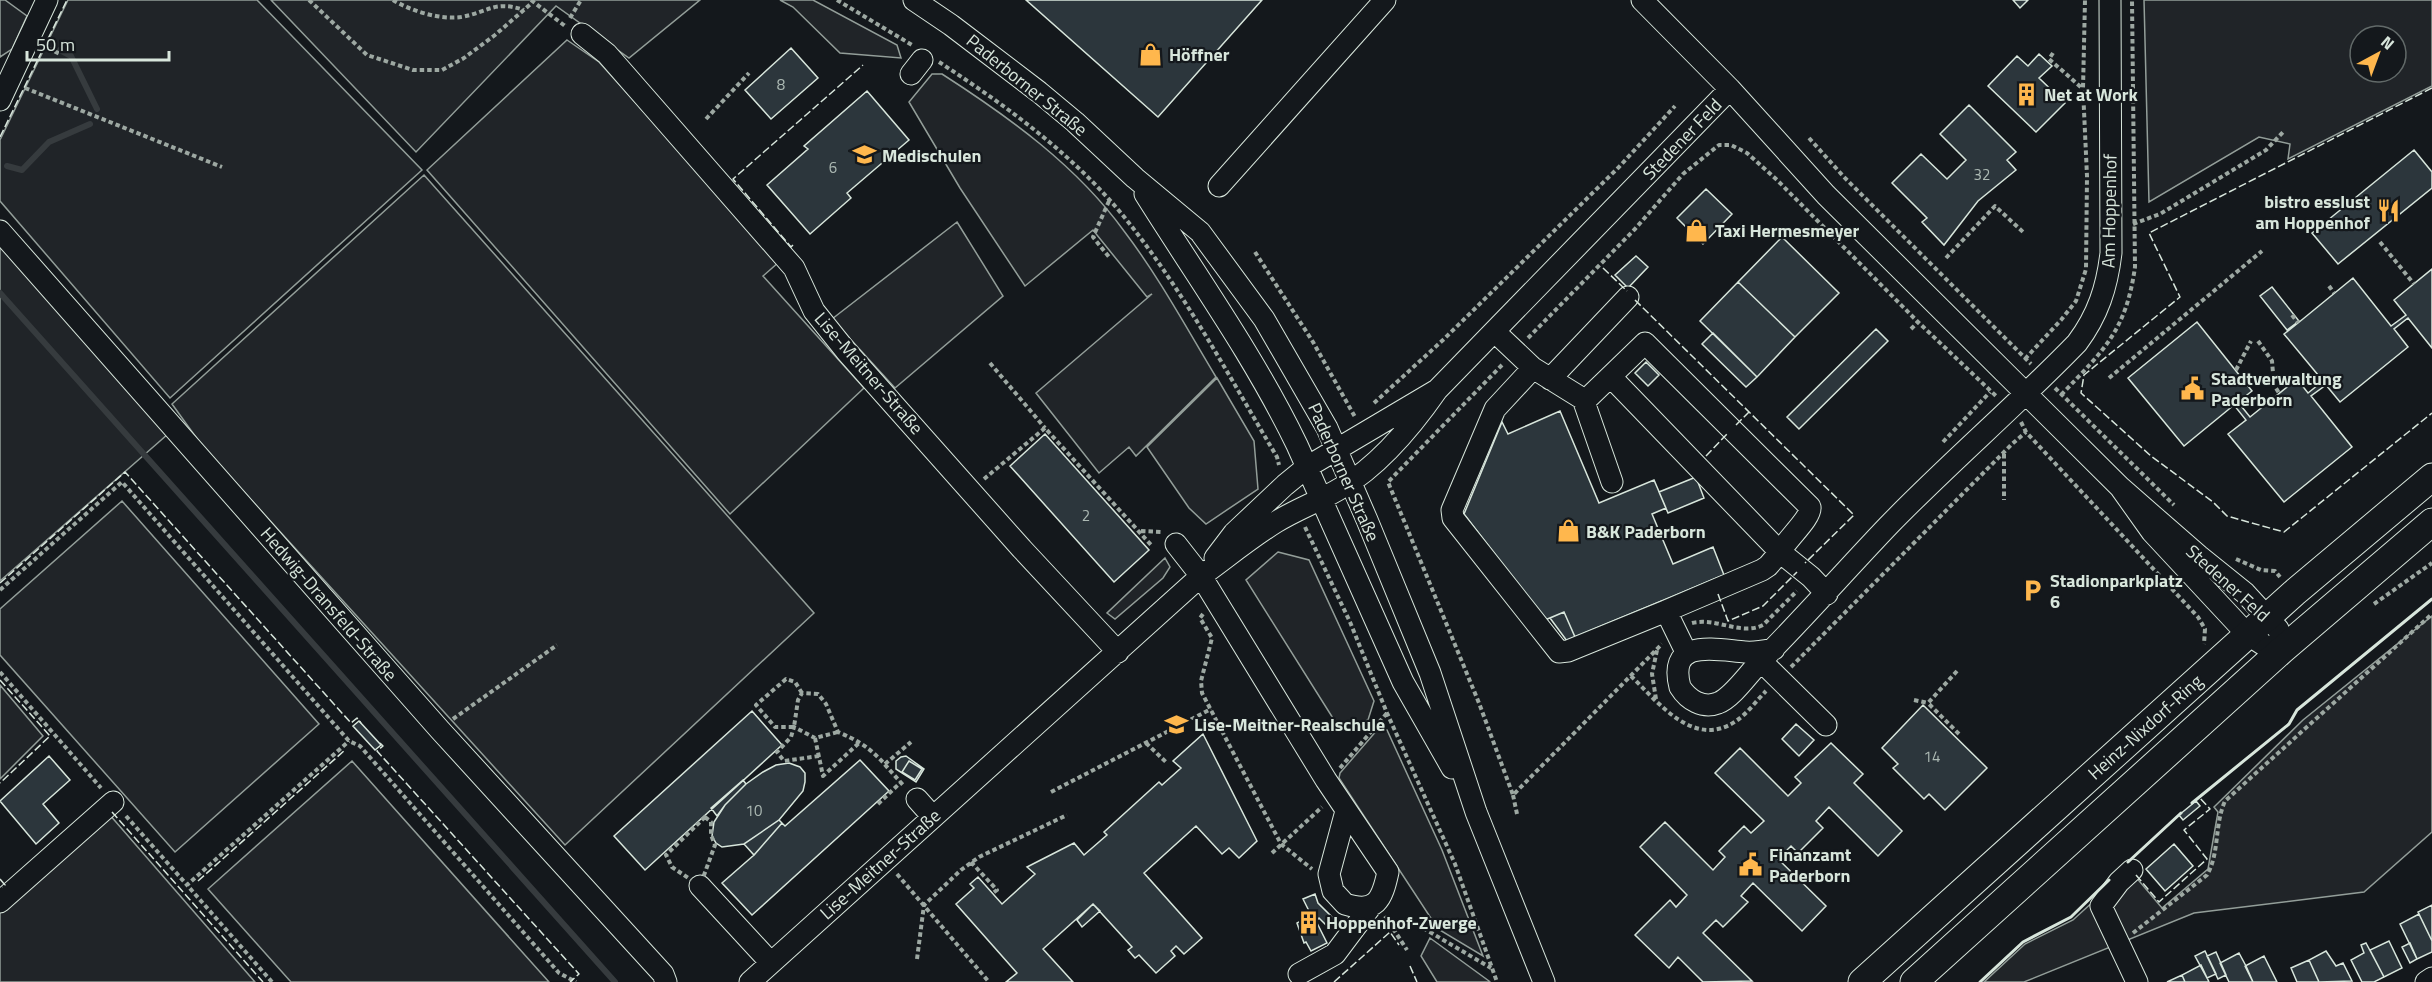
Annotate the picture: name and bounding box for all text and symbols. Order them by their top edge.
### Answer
scale bar [27,24,170,62]
north arrow [2348,24,2408,84]
street label: Paderborner Straße [961,28,1093,142]
text: N [2376,30,2400,55]
text: 50 m [36,31,75,58]
shop icon: Höffner [1138,41,1164,67]
place label: Höffner [1169,41,1230,68]
house number: 8 [777,73,785,96]
building icon: Net at Work [2013,81,2039,107]
place label: Net at Work [2044,81,2138,108]
street label: Stedener Feld [1636,92,1728,186]
school or university icon: Medischulen [851,142,877,168]
place label: Medischulen [882,142,981,169]
street label: Am Hoppenhof [2095,154,2123,268]
house number: 6 [829,156,837,179]
house number: 32 [1974,163,1990,186]
place label: bistro esslust am Hoppenhof [2255,188,2371,236]
restaurant icon: bistro esslust am Hoppenhof [2375,198,2401,224]
shop icon: Taxi Hermesmeyer [1684,217,1710,243]
place label: Taxi Hermesmeyer [1715,217,1859,244]
street label: Lise-Meitner-Straße [808,306,930,440]
place label: Stadtverwaltung Paderborn [2211,365,2342,413]
public building icon: Stadtverwaltung Paderborn [2180,375,2206,401]
street label: Paderborner Straße [1301,398,1387,546]
house number: 2 [1082,504,1090,527]
shop icon: B&K Paderborn [1555,518,1581,544]
place label: B&K Paderborn [1586,518,1706,545]
street label: Hedwig-Dransfeld-Straße [254,521,404,687]
street label: Stedener Feld [2180,538,2276,628]
place label: Stadionparkplatz 6 [2050,567,2183,615]
parking icon: Stadionparkplatz 6 [2019,577,2045,603]
street label: Heinz-Nixdorf-Ring [2082,668,2208,786]
school or university icon: Lise-Meitner-Realschule [1163,711,1189,737]
place label: Lise-Meitner-Realschule [1194,711,1385,738]
house number: 14 [1924,745,1940,768]
house number: 10 [746,799,762,822]
street label: Lise-Meitner-Straße [814,802,946,926]
place label: Finanzamt Paderborn [1769,841,1852,889]
public building icon: Finanzamt Paderborn [1738,851,1764,877]
building icon: Hoppenhof-Zwerge [1295,909,1321,935]
place label: Hoppenhof-Zwerge [1326,909,1477,936]

